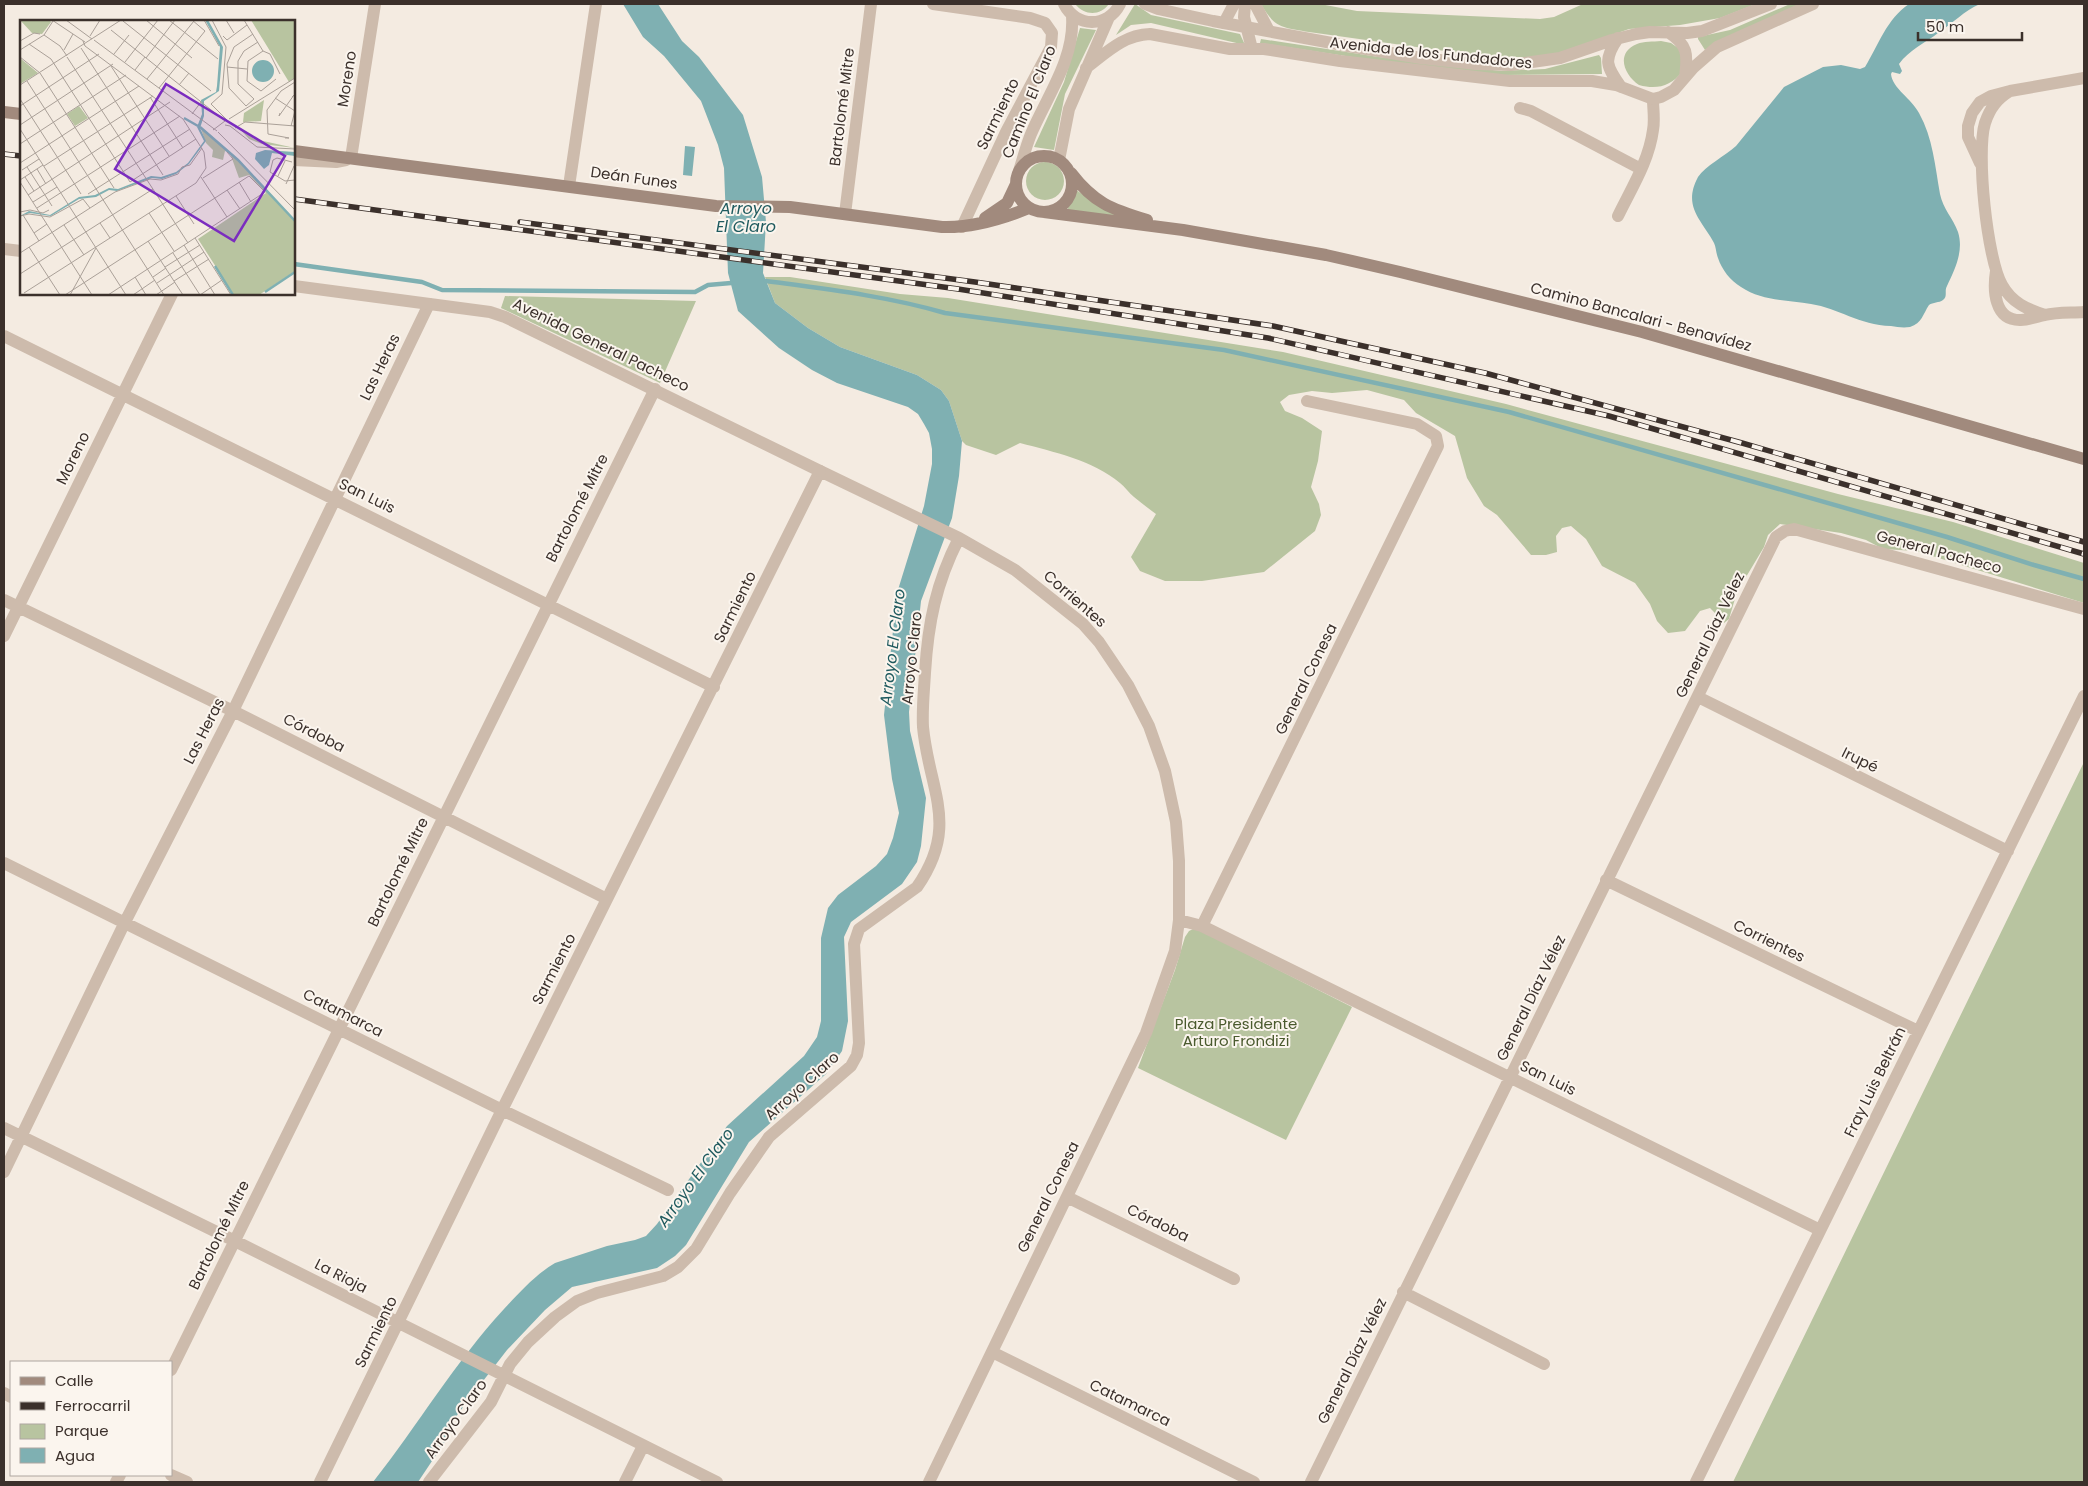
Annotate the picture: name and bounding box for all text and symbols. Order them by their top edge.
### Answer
scale bar [1918,10,2022,42]
text: 50 m [1926,16,1964,37]
inset map [20,20,295,295]
street label: Avenida de los Fundadores [1329,31,1533,74]
street label: Camino El Claro [996,42,1061,161]
street label: Bartolomé Mitre [824,47,859,167]
street label: Moreno [332,49,361,109]
street label: Sarmiento [971,74,1024,153]
street label: Deán Funes [589,161,679,194]
water label: Arroyo El Claro [716,197,776,238]
street label: Camino Bancalari - Benavídez [1528,277,1754,356]
street label: Avenida General Pacheco [509,293,693,397]
street label: Las Heras [354,330,405,404]
street label: Moreno [51,428,94,488]
street label: Bartolomé Mitre [540,450,613,566]
street label: San Luis [336,473,399,518]
street label: General Pacheco [1874,525,2004,578]
street label: Corrientes [1039,565,1112,632]
street label: Sarmiento [708,567,761,646]
street label: General Díaz Vélez [1670,568,1749,701]
water label: Arroyo El Claro [874,587,911,708]
street label: Arroyo Claro [896,610,927,706]
street label: General Conesa [1270,620,1342,738]
street label: Las Heras [178,694,229,767]
street label: Córdoba [280,708,349,757]
street label: Irupé [1838,742,1882,777]
street label: Bartolomé Mitre [362,814,433,930]
street label: Corrientes [1730,914,1809,967]
street label: Sarmiento [527,929,581,1008]
street label: General Díaz Vélez [1491,931,1570,1064]
street label: Catamarca [299,983,387,1042]
park label: Plaza Presidente Arturo Frondizi [1175,1013,1297,1051]
street label: Fray Luis Beltrán [1839,1023,1910,1140]
street label: Arroyo Claro [760,1047,843,1125]
street label: San Luis [1517,1055,1580,1100]
water label: Arroyo El Claro [651,1123,739,1232]
street label: General Conesa [1012,1138,1084,1256]
street label: Bartolomé Mitre [183,1177,254,1293]
street label: Córdoba [1124,1198,1193,1247]
street label: La Rioja [311,1253,371,1298]
street label: Sarmiento [349,1292,402,1371]
street label: General Díaz Vélez [1312,1294,1391,1427]
legend [10,1361,172,1476]
text: Calle [55,1370,93,1391]
street label: Catamarca [1086,1374,1174,1431]
street label: Arroyo Claro [420,1375,492,1463]
text: Ferrocarril [55,1395,130,1416]
text: Parque [55,1420,108,1441]
text: Agua [55,1445,95,1466]

